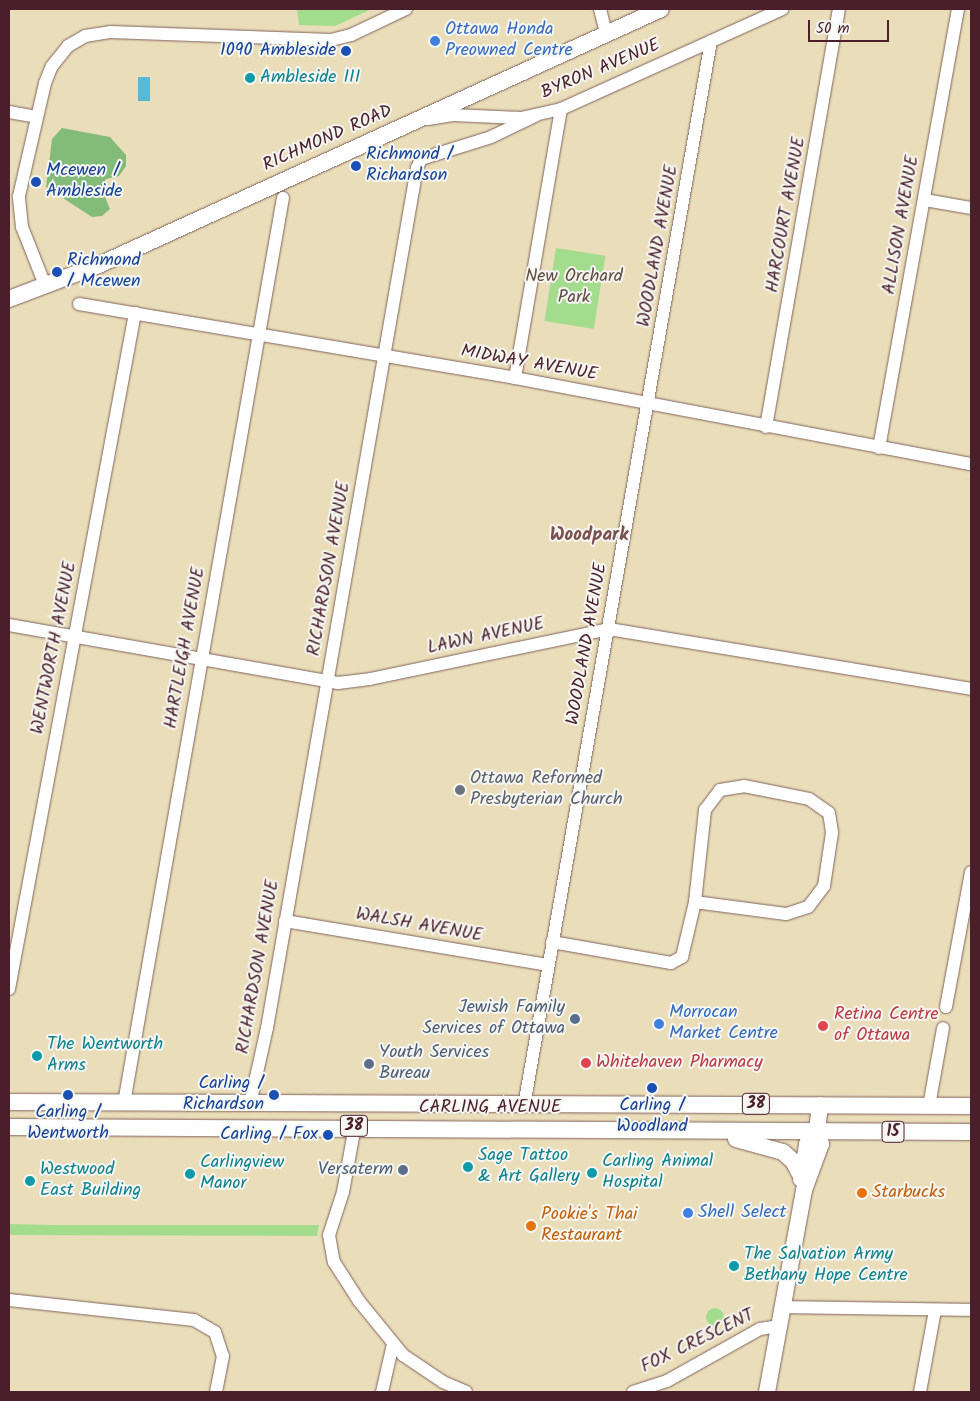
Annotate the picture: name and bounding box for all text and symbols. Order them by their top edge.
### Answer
scale bar [810,10,891,42]
text: 50 m [816,17,850,41]
place label: Ottawa Honda Preowned Centre [445,20,572,62]
marker: Ottawa Honda Preowned Centre [429,35,441,47]
street label: BYRON AVENUE [538,35,664,105]
place label: 1090 Ambleside [220,40,336,62]
marker: 1090 Ambleside [340,45,352,57]
place label: Ambleside III [260,67,360,89]
marker: Ambleside III [244,72,256,84]
street label: RICHMOND ROAD [260,101,396,177]
street label: HARCOURT AVENUE [763,135,811,295]
place label: Richmond / Richardson [366,145,453,188]
street label: ALLISON AVENUE [879,154,925,296]
marker: Richmond / Richardson [350,160,362,172]
place label: Mcewen / Ambleside [46,161,122,203]
street label: WOODLAND AVENUE [634,163,684,329]
marker: Mcewen / Ambleside [30,176,42,188]
place label: Richmond / Mcewen [67,251,141,294]
marker: Richmond / Mcewen [51,266,63,278]
park label: New Orchard Park [525,267,623,310]
street label: MIDWAY AVENUE [459,341,599,387]
street label: RICHARDSON AVENUE [304,480,356,658]
district label: Woodpark [550,525,628,547]
street label: WENTWORTH AVENUE [28,560,82,736]
street label: WOODLAND AVENUE [563,561,613,727]
street label: HARTLEIGH AVENUE [161,565,211,731]
street label: LAWN AVENUE [426,614,546,660]
place label: Ottawa Reformed Presbyterian Church [470,769,623,812]
marker: Ottawa Reformed Presbyterian Church [454,784,466,796]
street label: RICHARDSON AVENUE [233,878,285,1056]
street label: WALSH AVENUE [354,904,484,948]
place label: Jewish Family Services of Ottawa [422,998,565,1040]
place label: Morrocan Market Centre [669,1003,778,1046]
place label: Retina Centre of Ottawa [834,1005,939,1048]
marker: Jewish Family Services of Ottawa [569,1013,581,1025]
marker: Morrocan Market Centre [653,1018,665,1030]
marker: Retina Centre of Ottawa [816,1019,830,1033]
place label: The Wentworth Arms [47,1035,163,1078]
place label: Youth Services Bureau [379,1043,489,1086]
marker: The Wentworth Arms [31,1050,43,1062]
place label: Whitehaven Pharmacy [596,1052,763,1074]
marker: Whitehaven Pharmacy [580,1057,592,1069]
marker: Youth Services Bureau [363,1058,375,1070]
place label: Carling / Richardson [183,1074,264,1116]
marker: Carling / Woodland [646,1082,658,1094]
marker: Carling / Wentworth [62,1089,74,1101]
marker: Carling / Richardson [268,1089,280,1101]
road number: 38 [741,1090,771,1118]
place label: Carling / Woodland [617,1096,687,1138]
street label: CARLING AVENUE [419,1097,561,1119]
place label: Carling / Wentworth [27,1103,109,1146]
road number: 38 [339,1112,369,1140]
road number: 15 [880,1118,906,1146]
place label: Carling / Fox [220,1124,318,1146]
marker: Carling / Fox [322,1129,334,1141]
place label: Sage Tattoo & Art Gallery [478,1146,580,1188]
place label: Carling Animal Hospital [602,1152,713,1194]
place label: Carlingview Manor [200,1153,284,1196]
place label: Versaterm [318,1159,393,1181]
place label: Westwood East Building [40,1160,141,1202]
marker: Sage Tattoo & Art Gallery [462,1161,474,1173]
marker: Versaterm [397,1164,409,1176]
marker: Carling Animal Hospital [586,1167,598,1179]
marker: Carlingview Manor [184,1168,196,1180]
marker: Westwood East Building [24,1175,36,1187]
place label: Starbucks [872,1182,945,1204]
marker: Starbucks [856,1187,868,1199]
place label: Shell Select [698,1202,786,1224]
place label: Pookie's Thai Restaurant [541,1205,637,1248]
marker: Shell Select [682,1207,694,1219]
marker: Pookie's Thai Restaurant [525,1220,537,1232]
place label: The Salvation Army Bethany Hope Centre [744,1245,908,1288]
marker: The Salvation Army Bethany Hope Centre [728,1260,740,1272]
street label: FOX CRESCENT [638,1305,758,1379]

